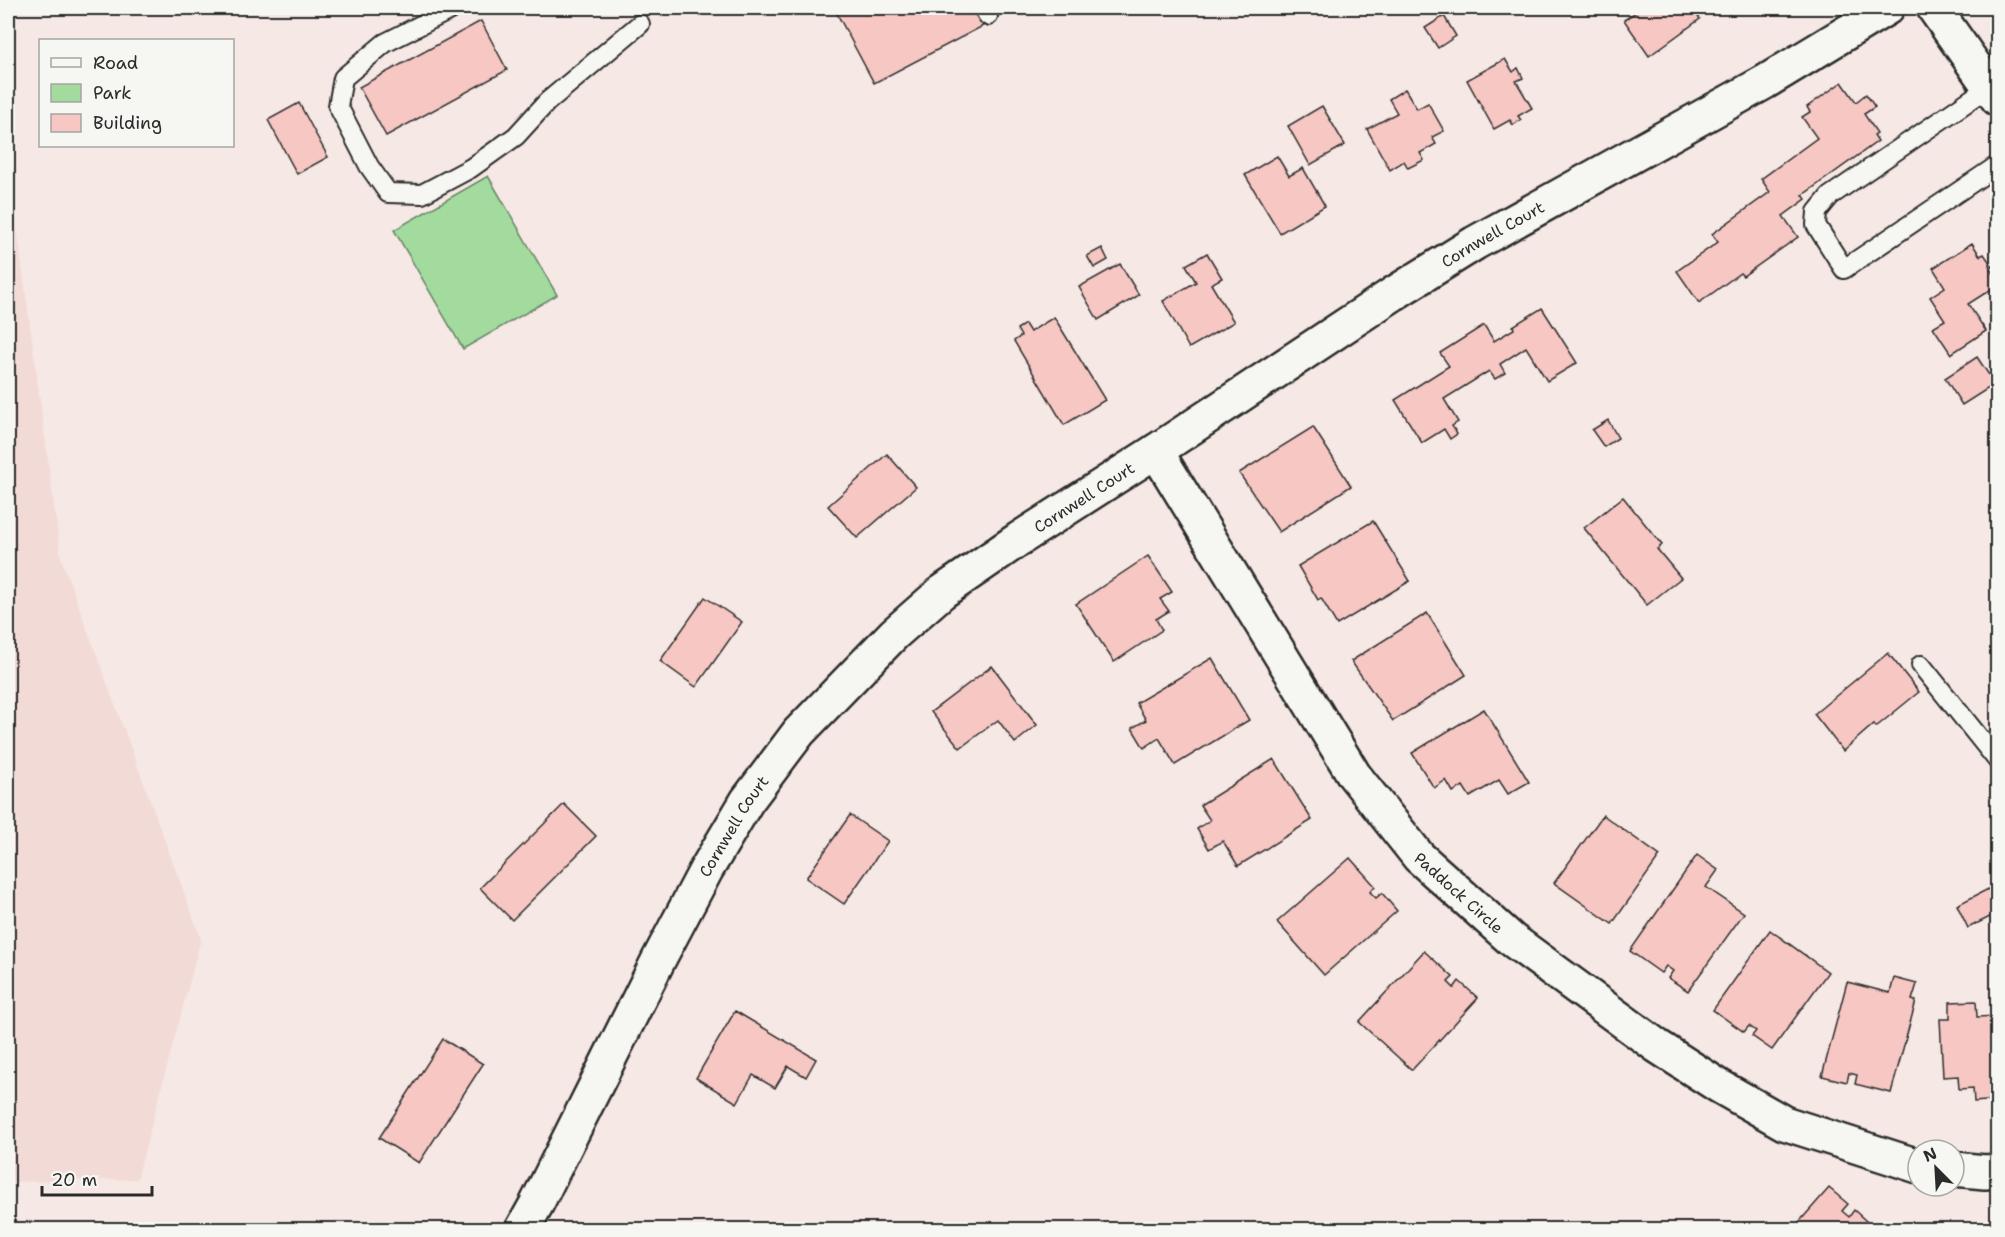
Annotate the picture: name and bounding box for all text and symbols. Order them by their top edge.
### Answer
legend [39,39,234,147]
text: Road [93,51,138,75]
text: Park [93,81,132,105]
text: Building [93,111,162,135]
street label: Cornwell Court [1437,197,1548,273]
street label: Cornwell Court [1030,458,1139,538]
street label: Cornwell Court [694,772,773,881]
street label: Paddock Circle [1410,848,1508,938]
north arrow [1906,1138,1966,1198]
text: N [1920,1143,1940,1167]
scale bar [42,1159,152,1197]
text: 20 m [51,1168,97,1192]

